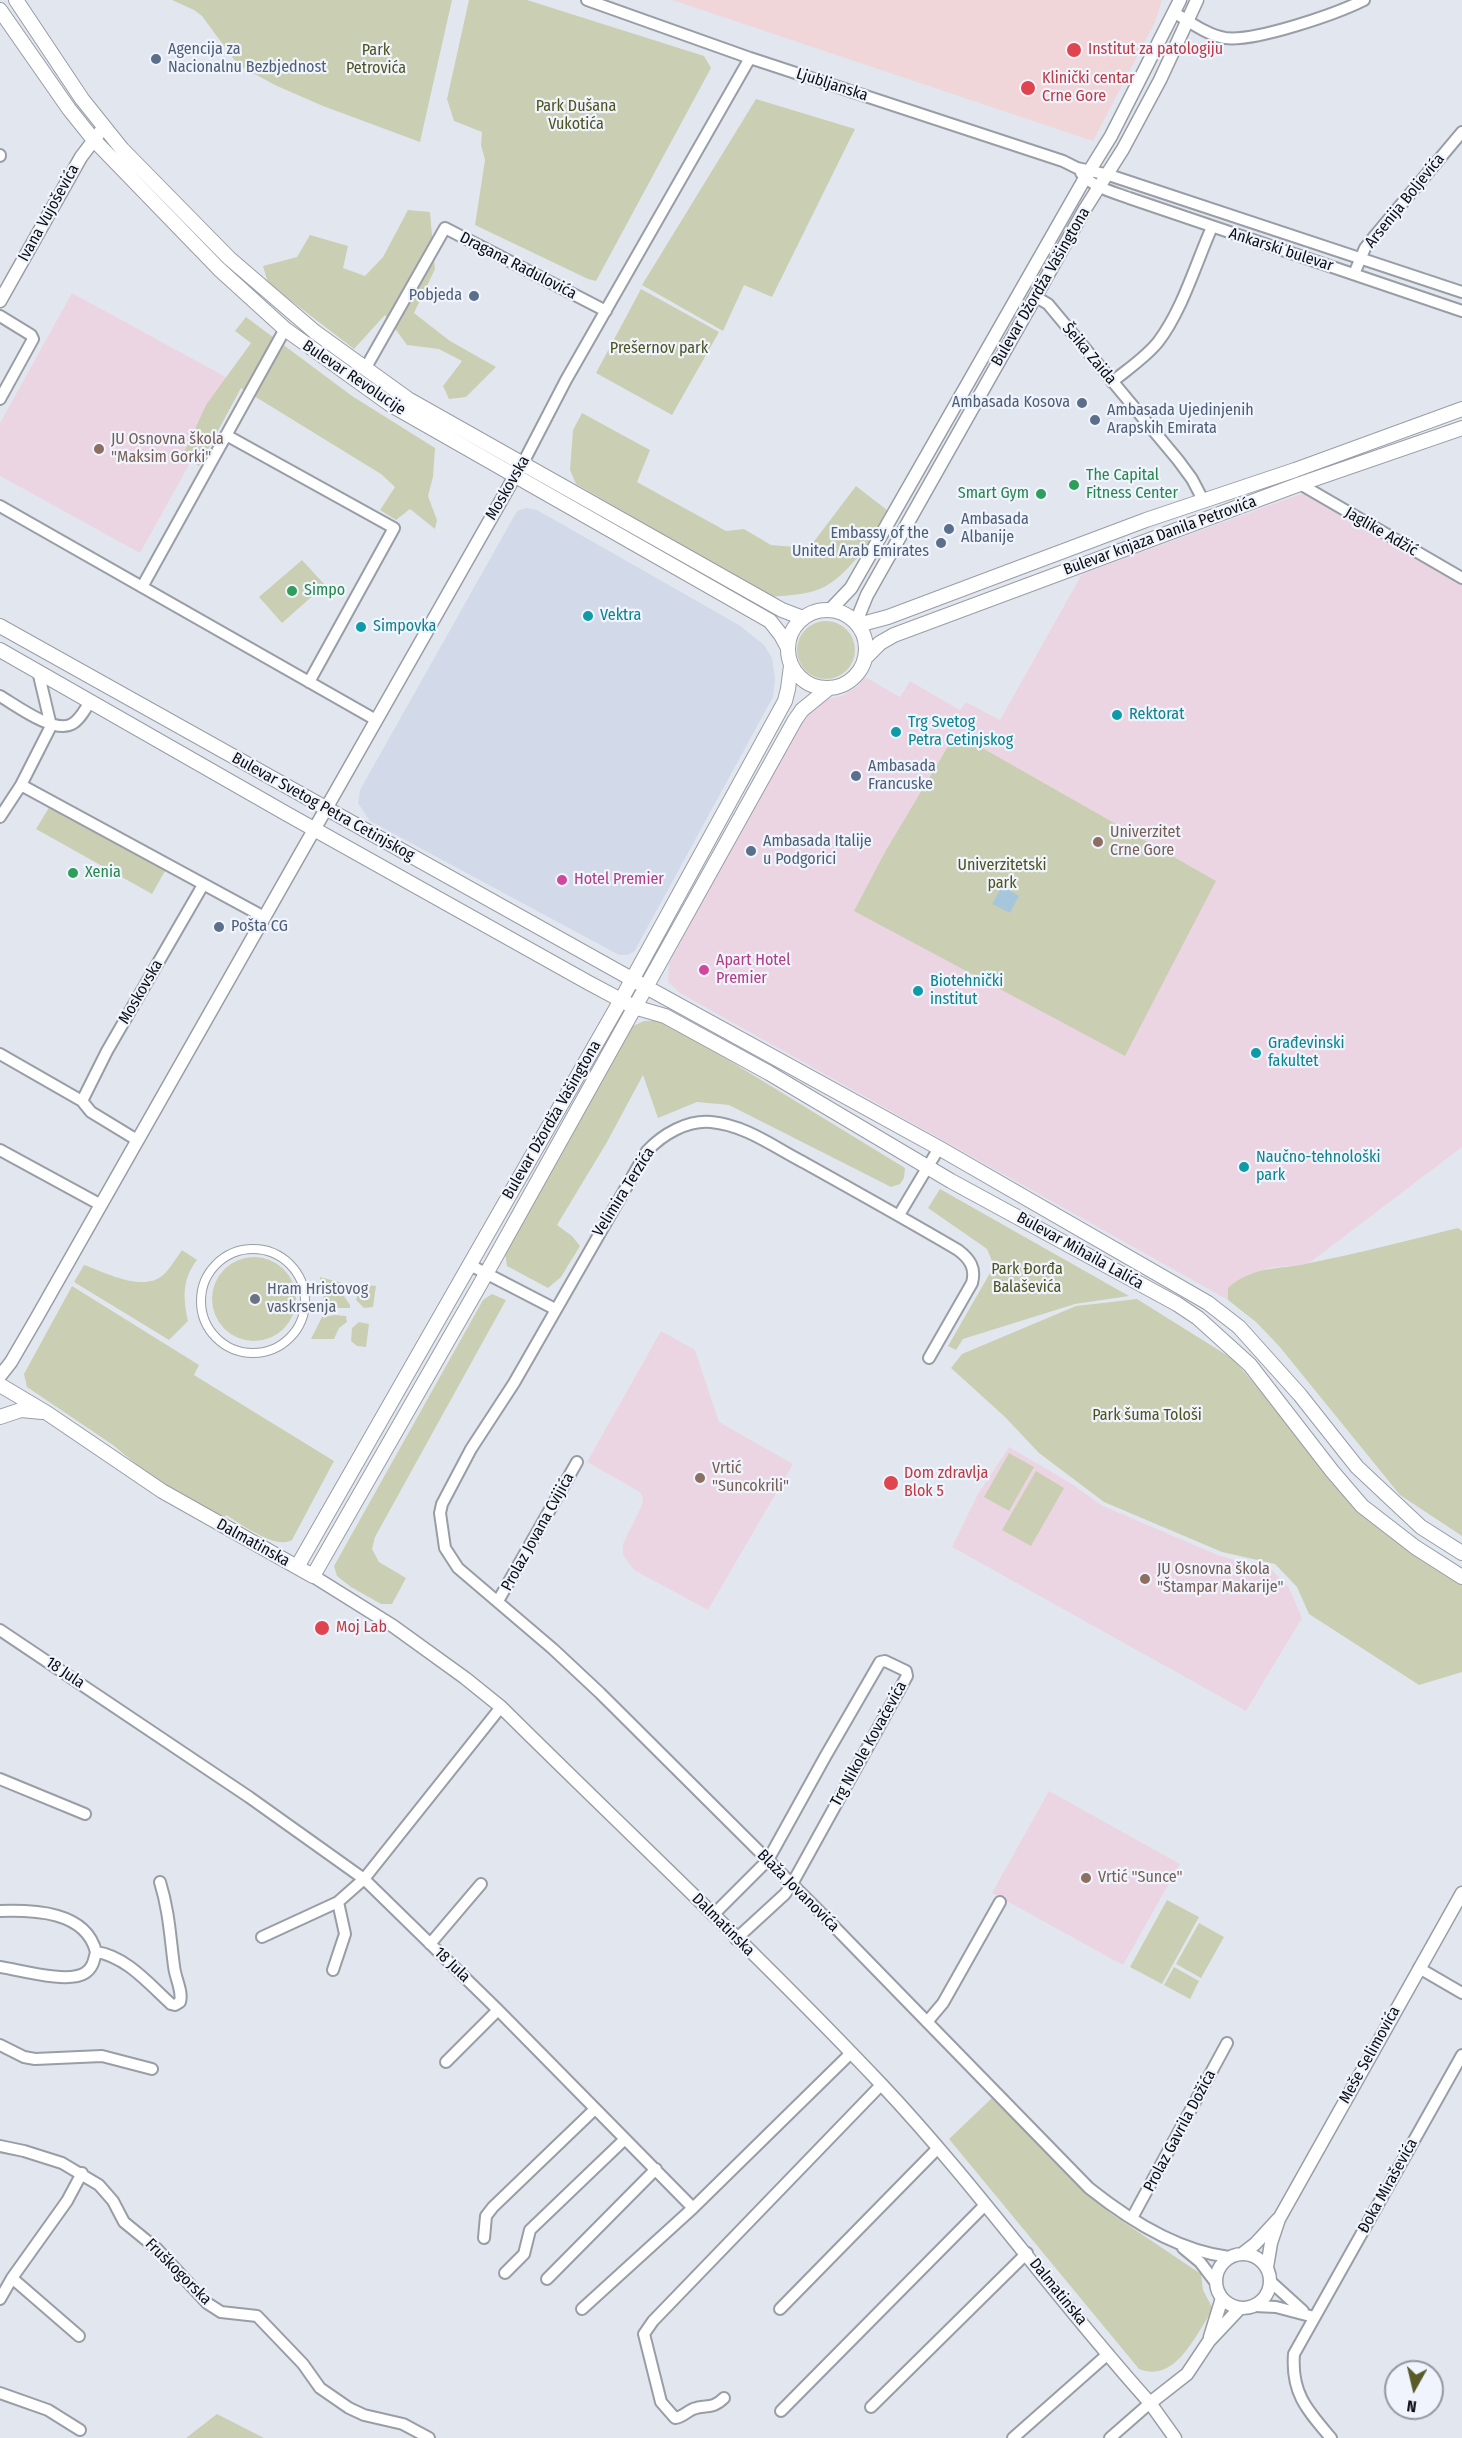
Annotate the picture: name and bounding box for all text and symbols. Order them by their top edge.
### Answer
place label: Agencija za Nacionalnu Bezbjednost [168,40,327,78]
place label: Institut za patologiju [1088,40,1223,60]
park label: Park Petrovića [346,41,406,79]
marker: Institut za patologiju [1065,41,1083,59]
marker: Agencija za Nacionalnu Bezbjednost [149,52,163,66]
street label: Ljubljanska [794,64,870,106]
place label: Klinički centar Crne Gore [1042,69,1135,107]
marker: Klinički centar Crne Gore [1019,79,1037,97]
park label: Park Dušana Vukotića [536,97,616,135]
street label: Arsenija Boljevića [1361,150,1449,252]
street label: Ivana Vujoševića [14,161,84,265]
street label: Bulevar Džordža Vašingtona [988,204,1094,370]
street label: Ankarski bulevar [1226,224,1336,276]
street label: Dragana Radulovića [456,228,580,304]
place label: Pobjeda [409,286,462,306]
marker: Pobjeda [467,289,481,303]
street label: Šeika Zaida [1058,319,1120,389]
street label: Bulevar Revolucije [299,336,409,420]
park label: Prešernov park [610,339,708,359]
place label: Ambasada Kosova [952,393,1070,413]
marker: Ambasada Kosova [1075,396,1089,410]
place label: Ambasada Ujedinjenih Arapskih Emirata [1107,401,1254,439]
marker: Ambasada Ujedinjenih Arapskih Emirata [1088,413,1102,427]
place label: JU Osnovna škola "Maksim Gorki" [111,430,224,468]
marker: JU Osnovna škola "Maksim Gorki" [92,442,106,456]
street label: Moskovska [482,452,534,524]
place label: The Capital Fitness Center [1086,466,1178,504]
marker: The Capital Fitness Center [1067,478,1081,492]
place label: Smart Gym [958,484,1029,504]
marker: Smart Gym [1034,487,1048,501]
street label: Bulevar knjaza Danila Petrovića [1061,492,1259,580]
street label: Jaglike Adžić [1341,503,1421,561]
place label: Ambasada Albanije [961,510,1029,548]
marker: Ambasada Albanije [942,522,956,536]
place label: Embassy of the United Arab Emirates [792,524,929,562]
marker: Embassy of the United Arab Emirates [934,536,948,550]
place label: Simpo [304,581,345,601]
marker: Simpo [285,584,299,598]
place label: Vektra [600,606,641,626]
marker: Vektra [581,609,595,623]
place label: Simpovka [373,617,436,637]
marker: Simpovka [354,620,368,634]
place label: Rektorat [1129,705,1184,725]
marker: Rektorat [1110,708,1124,722]
place label: Trg Svetog Petra Cetinjskog [908,713,1013,751]
marker: Trg Svetog Petra Cetinjskog [889,725,903,739]
street label: Bulevar Svetog Petra Cetinjskog [228,749,418,865]
place label: Ambasada Francuske [868,757,936,795]
marker: Ambasada Francuske [849,769,863,783]
place label: Univerzitet Crne Gore [1110,823,1181,861]
place label: Ambasada Italije u Podgorici [763,832,872,870]
marker: Univerzitet Crne Gore [1091,835,1105,849]
marker: Ambasada Italije u Podgorici [744,844,758,858]
park label: Univerzitetski park [957,856,1047,894]
place label: Xenia [85,863,121,883]
marker: Xenia [66,866,80,880]
place label: Hotel Premier [574,870,664,890]
marker: Hotel Premier [555,873,569,887]
place label: Pošta CG [231,917,288,937]
marker: Pošta CG [212,920,226,934]
place label: Apart Hotel Premier [716,951,790,989]
street label: Moskovska [115,956,167,1028]
marker: Apart Hotel Premier [697,963,711,977]
place label: Biotehnički institut [930,972,1003,1010]
marker: Biotehnički institut [911,984,925,998]
place label: Građevinski fakultet [1268,1034,1344,1072]
street label: Bulevar Džordža Vašingtona [499,1037,605,1203]
marker: Građevinski fakultet [1249,1046,1263,1060]
street label: Velimira Terzića [589,1144,659,1240]
place label: Naučno-tehnološki park [1256,1148,1380,1186]
marker: Naučno-tehnološki park [1237,1160,1251,1174]
street label: Bulevar Mihaila Lalića [1013,1208,1147,1294]
park label: Park Đorđa Balaševića [991,1260,1063,1298]
place label: Hram Hristovog vaskrsenja [267,1280,368,1318]
marker: Hram Hristovog vaskrsenja [248,1292,262,1306]
park label: Park šuma Tološi [1092,1406,1202,1426]
place label: Vrtić "Suncokrili" [712,1459,789,1497]
place label: Dom zdravlja Blok 5 [904,1464,988,1502]
street label: Prolaz Jovana Cvijića [498,1470,578,1594]
marker: Vrtić "Suncokrili" [693,1471,707,1485]
marker: Dom zdravlja Blok 5 [882,1474,900,1492]
street label: Dalmatinska [213,1515,293,1571]
place label: JU Osnovna škola "Štampar Makarije" [1157,1560,1284,1598]
marker: JU Osnovna škola "Štampar Makarije" [1138,1572,1152,1586]
place label: Moj Lab [336,1618,387,1638]
marker: Moj Lab [313,1619,331,1637]
street label: 18 Jula [42,1653,88,1693]
street label: Trg Nikole Kovačevića [827,1678,911,1810]
street label: Blaža Jovanovića [753,1846,843,1936]
place label: Vrtić "Sunce" [1098,1868,1183,1888]
marker: Vrtić "Sunce" [1079,1871,1093,1885]
street label: Dalmatinska [688,1890,758,1960]
street label: 18 Jula [430,1943,474,1987]
street label: Meše Selimovića [1335,2003,1405,2107]
street label: Prolaz Gavrila Dožića [1140,2067,1220,2195]
street label: Đoka Miraševića [1354,2135,1422,2237]
street label: Fruškogorska [141,2235,215,2309]
street label: Dalmatinska [1025,2255,1091,2329]
north arrow [1384,2360,1444,2420]
text: N [1406,2396,1418,2416]

